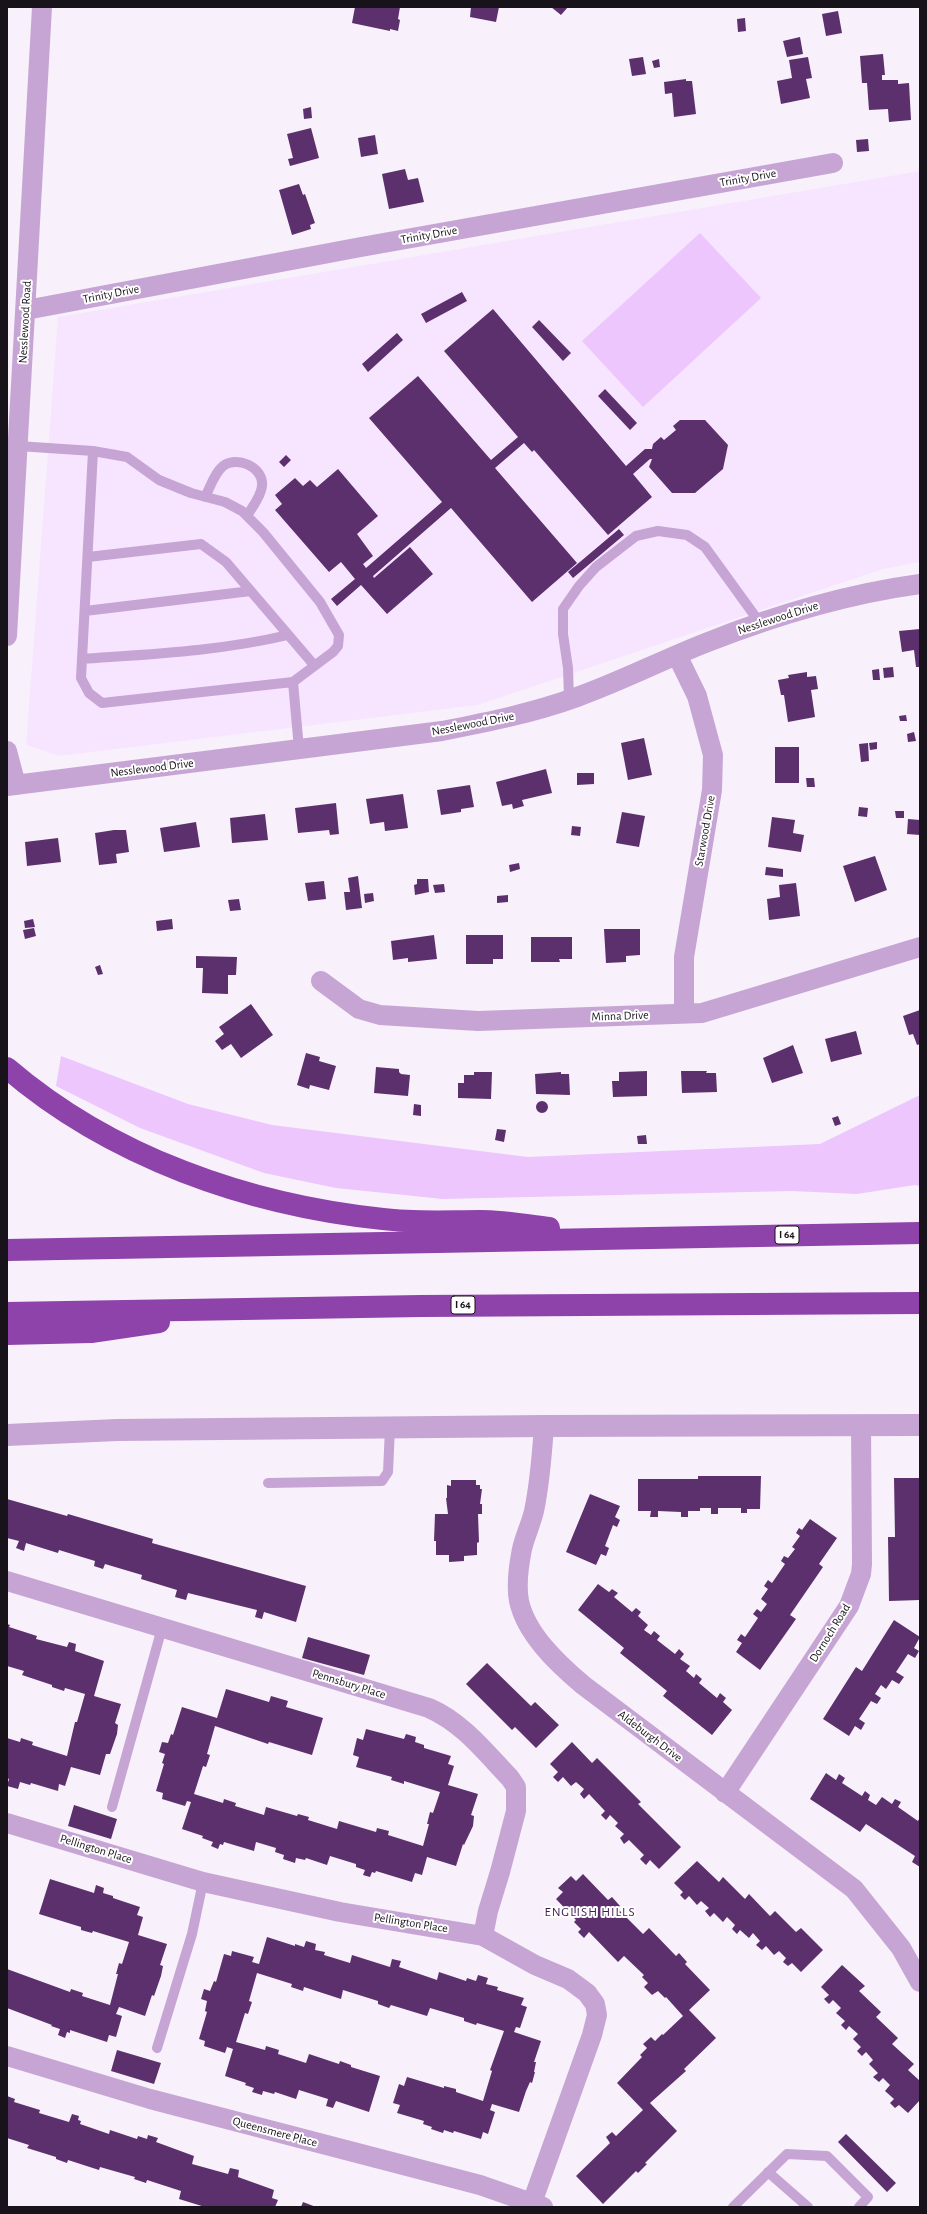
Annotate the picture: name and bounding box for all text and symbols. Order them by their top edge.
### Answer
street label: Trinity Drive [719,166,777,190]
street label: Trinity Drive [400,223,458,247]
street label: Nesslewood Road [16,280,34,364]
street label: Trinity Drive [82,282,140,306]
street label: Nesslewood Drive [736,598,820,638]
street label: Nesslewood Drive [431,709,515,739]
street label: Nesslewood Drive [110,756,194,780]
street label: Starwood Drive [692,794,718,868]
street label: Minna Drive [591,1008,649,1024]
road number: I 64 [775,1226,799,1244]
road number: I 64 [451,1296,475,1314]
street label: Dornoch Road [806,1601,854,1665]
street label: Pennsbury Place [310,1666,388,1702]
street label: Aldeburgh Drive [615,1707,685,1765]
street label: Pellington Place [58,1831,134,1867]
district label: ENGLISH HILLS [544,1904,636,1920]
street label: Pellington Place [373,1910,449,1936]
street label: Queensmere Place [231,2114,319,2150]

